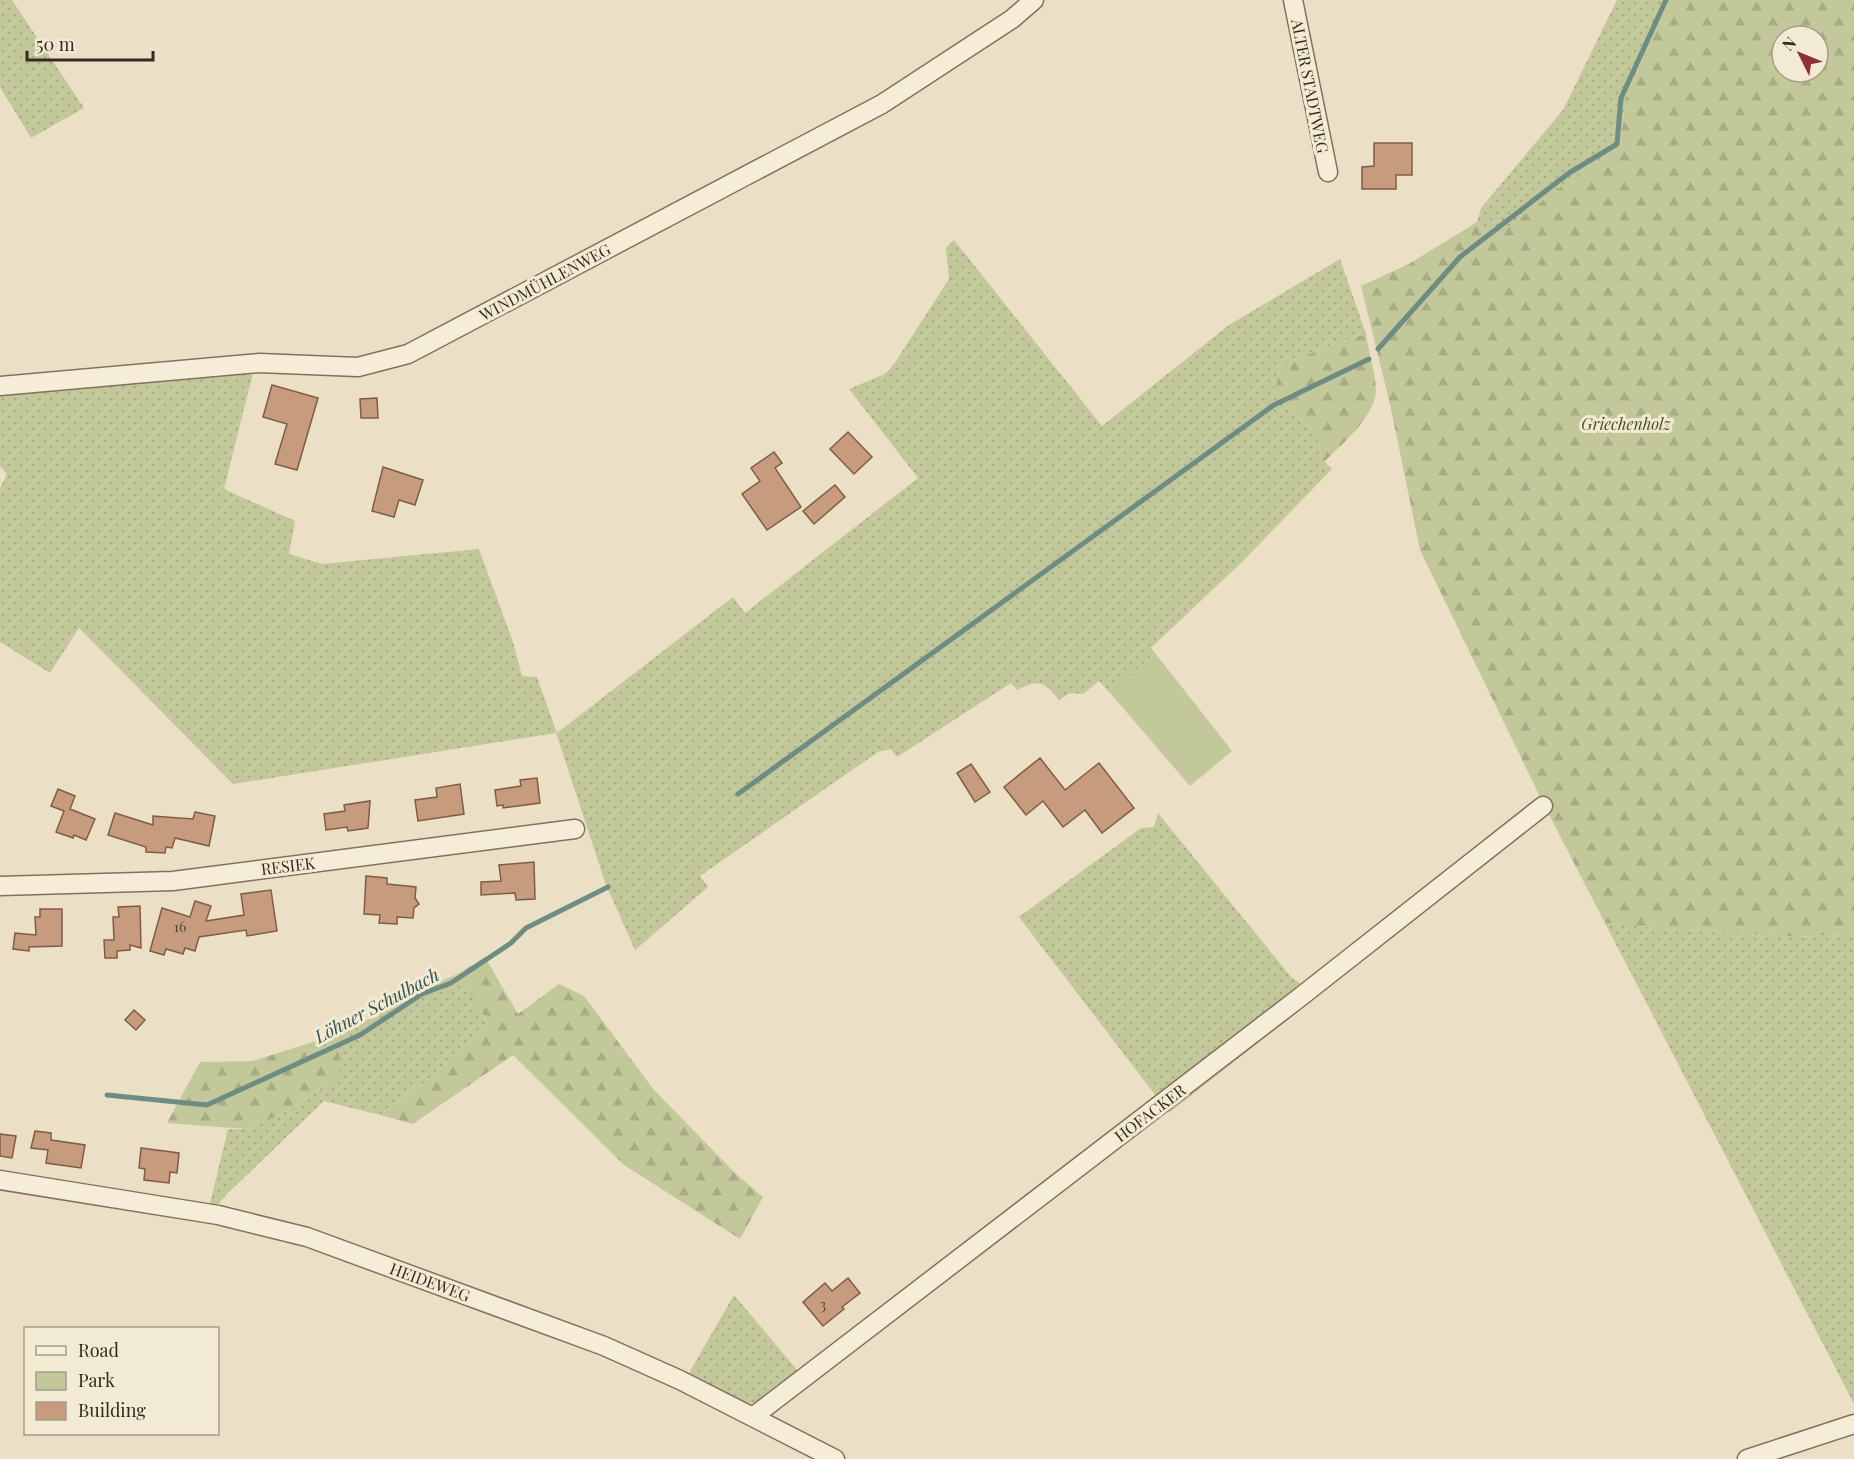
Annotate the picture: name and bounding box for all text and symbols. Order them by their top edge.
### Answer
street label: ALTER STADTWEG [1287,16,1334,155]
scale bar [27,24,153,62]
north arrow [1770,24,1830,84]
text: 50 m [36,32,75,56]
text: N [1777,32,1801,55]
street label: WINDMÜHLENWEG [475,238,614,325]
park label: Griechenholz [1581,413,1672,434]
street label: RESIEK [260,852,317,879]
house number: 16 [174,917,186,936]
water label: Löhner Schulbach [309,962,443,1049]
street label: HOFACKER [1110,1079,1190,1146]
street label: HEIDEWEG [387,1257,473,1306]
house number: 3 [820,1295,826,1314]
legend [24,1327,219,1435]
text: Road [78,1338,119,1362]
text: Park [78,1368,115,1392]
text: Building [78,1398,146,1422]

